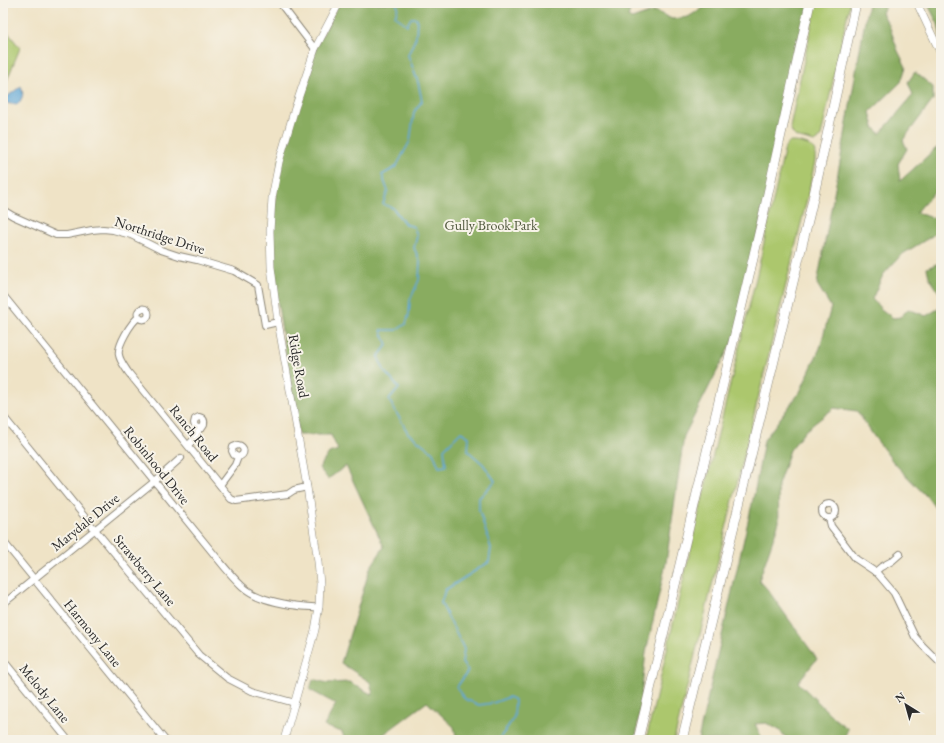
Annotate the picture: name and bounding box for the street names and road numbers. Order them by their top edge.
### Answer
street label: Northridge Drive [113,212,208,258]
street label: Ridge Road [285,333,314,400]
street label: Ranch Road [166,401,223,466]
street label: Robinhood Drive [120,422,194,508]
street label: Marydale Drive [47,489,123,555]
street label: Strawberry Lane [110,530,181,610]
street label: Harmony Lane [60,596,126,671]
street label: Melody Lane [16,660,75,727]

